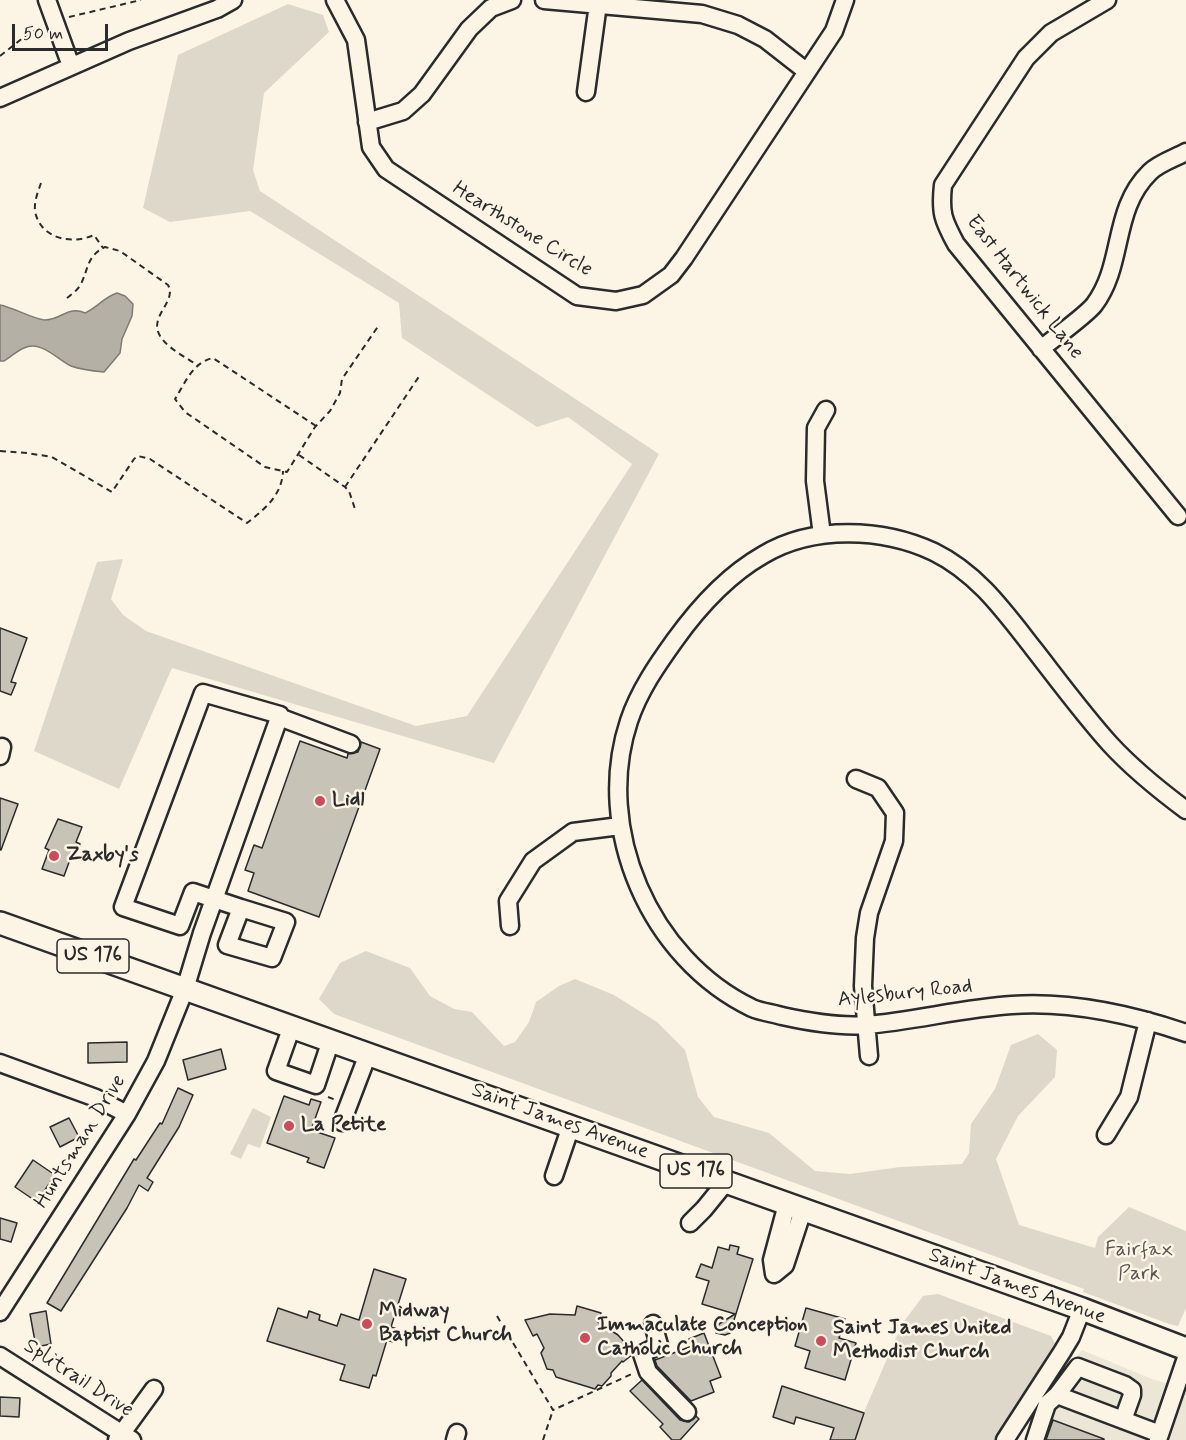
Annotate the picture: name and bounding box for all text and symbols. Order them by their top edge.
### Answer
scale bar [15,12,111,50]
text: 50 m [23,22,63,46]
street label: Hearthstone Circle [447,177,597,283]
street label: East Hartwick Lane [960,211,1088,365]
place label: Lidl [332,788,364,814]
marker: Lidl [313,794,327,808]
place label: Zaxby's [66,843,138,869]
marker: Zaxby's [47,849,61,863]
road number: US 176 [57,939,129,973]
street label: Aylesbury Road [836,974,974,1014]
street label: Huntsman Drive [30,1070,132,1214]
street label: Saint James Avenue [468,1078,652,1166]
place label: La Petite [301,1113,386,1139]
marker: La Petite [282,1119,296,1133]
road number: US 176 [660,1154,732,1188]
park label: Fairfax Park [1105,1238,1173,1288]
street label: Saint James Avenue [925,1243,1109,1331]
place label: Midway Baptist Church [379,1299,512,1349]
place label: Immaculate Conception Catholic Church [597,1313,808,1363]
place label: Saint James United Methodist Church [833,1316,1011,1366]
marker: Midway Baptist Church [360,1317,374,1331]
marker: Immaculate Conception Catholic Church [578,1331,592,1345]
street label: Splitrail Drive [18,1334,138,1424]
marker: Saint James United Methodist Church [814,1334,828,1348]

